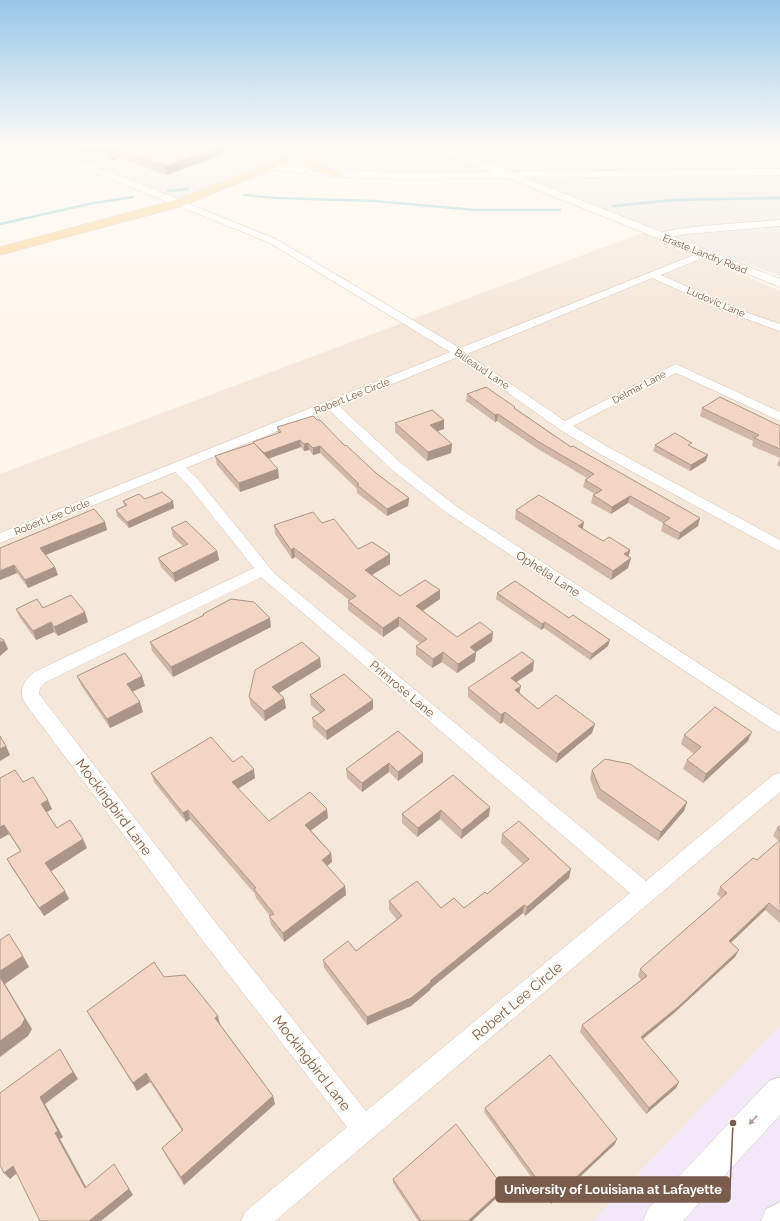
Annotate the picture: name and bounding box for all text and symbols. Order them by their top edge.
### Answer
street label: Eraste Landry Road [661,232,749,276]
street label: Ludovic Lane [685,285,747,319]
street label: Billeaud Lane [453,347,511,391]
street label: Delmar Lane [610,368,668,406]
street label: Robert Lee Circle [313,376,391,416]
street label: Robert Lee Circle [13,497,91,537]
street label: Ophelia Lane [513,548,583,600]
street label: Primrose Lane [367,658,437,720]
street label: Mockingbird Lane [73,756,155,858]
street label: Robert Lee Circle [469,959,565,1043]
street label: Mockingbird Lane [270,1012,354,1114]
one-way arrow [749,1115,758,1125]
callout: University of Louisiana at Lafayette [496,1177,730,1202]
text: University of Louisiana at Lafayette [504,1182,722,1197]

